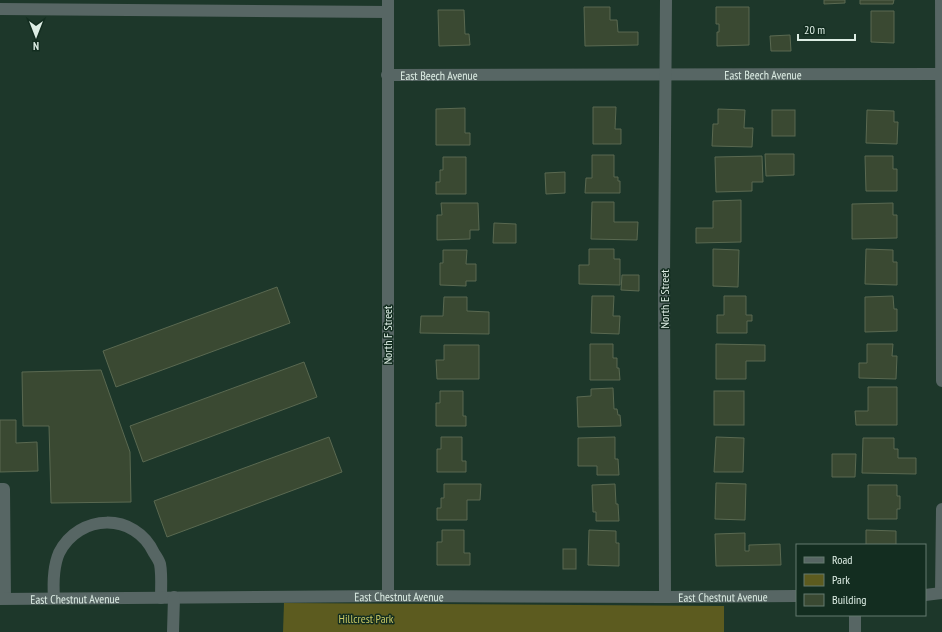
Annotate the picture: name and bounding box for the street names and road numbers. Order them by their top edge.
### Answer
street label: East Beech Avenue [400,67,478,82]
street label: East Beech Avenue [724,67,802,82]
street label: North E Street [657,269,672,328]
street label: North F Street [380,305,395,364]
street label: East Chestnut Avenue [354,588,444,604]
street label: East Chestnut Avenue [678,589,768,604]
street label: East Chestnut Avenue [30,591,120,606]

